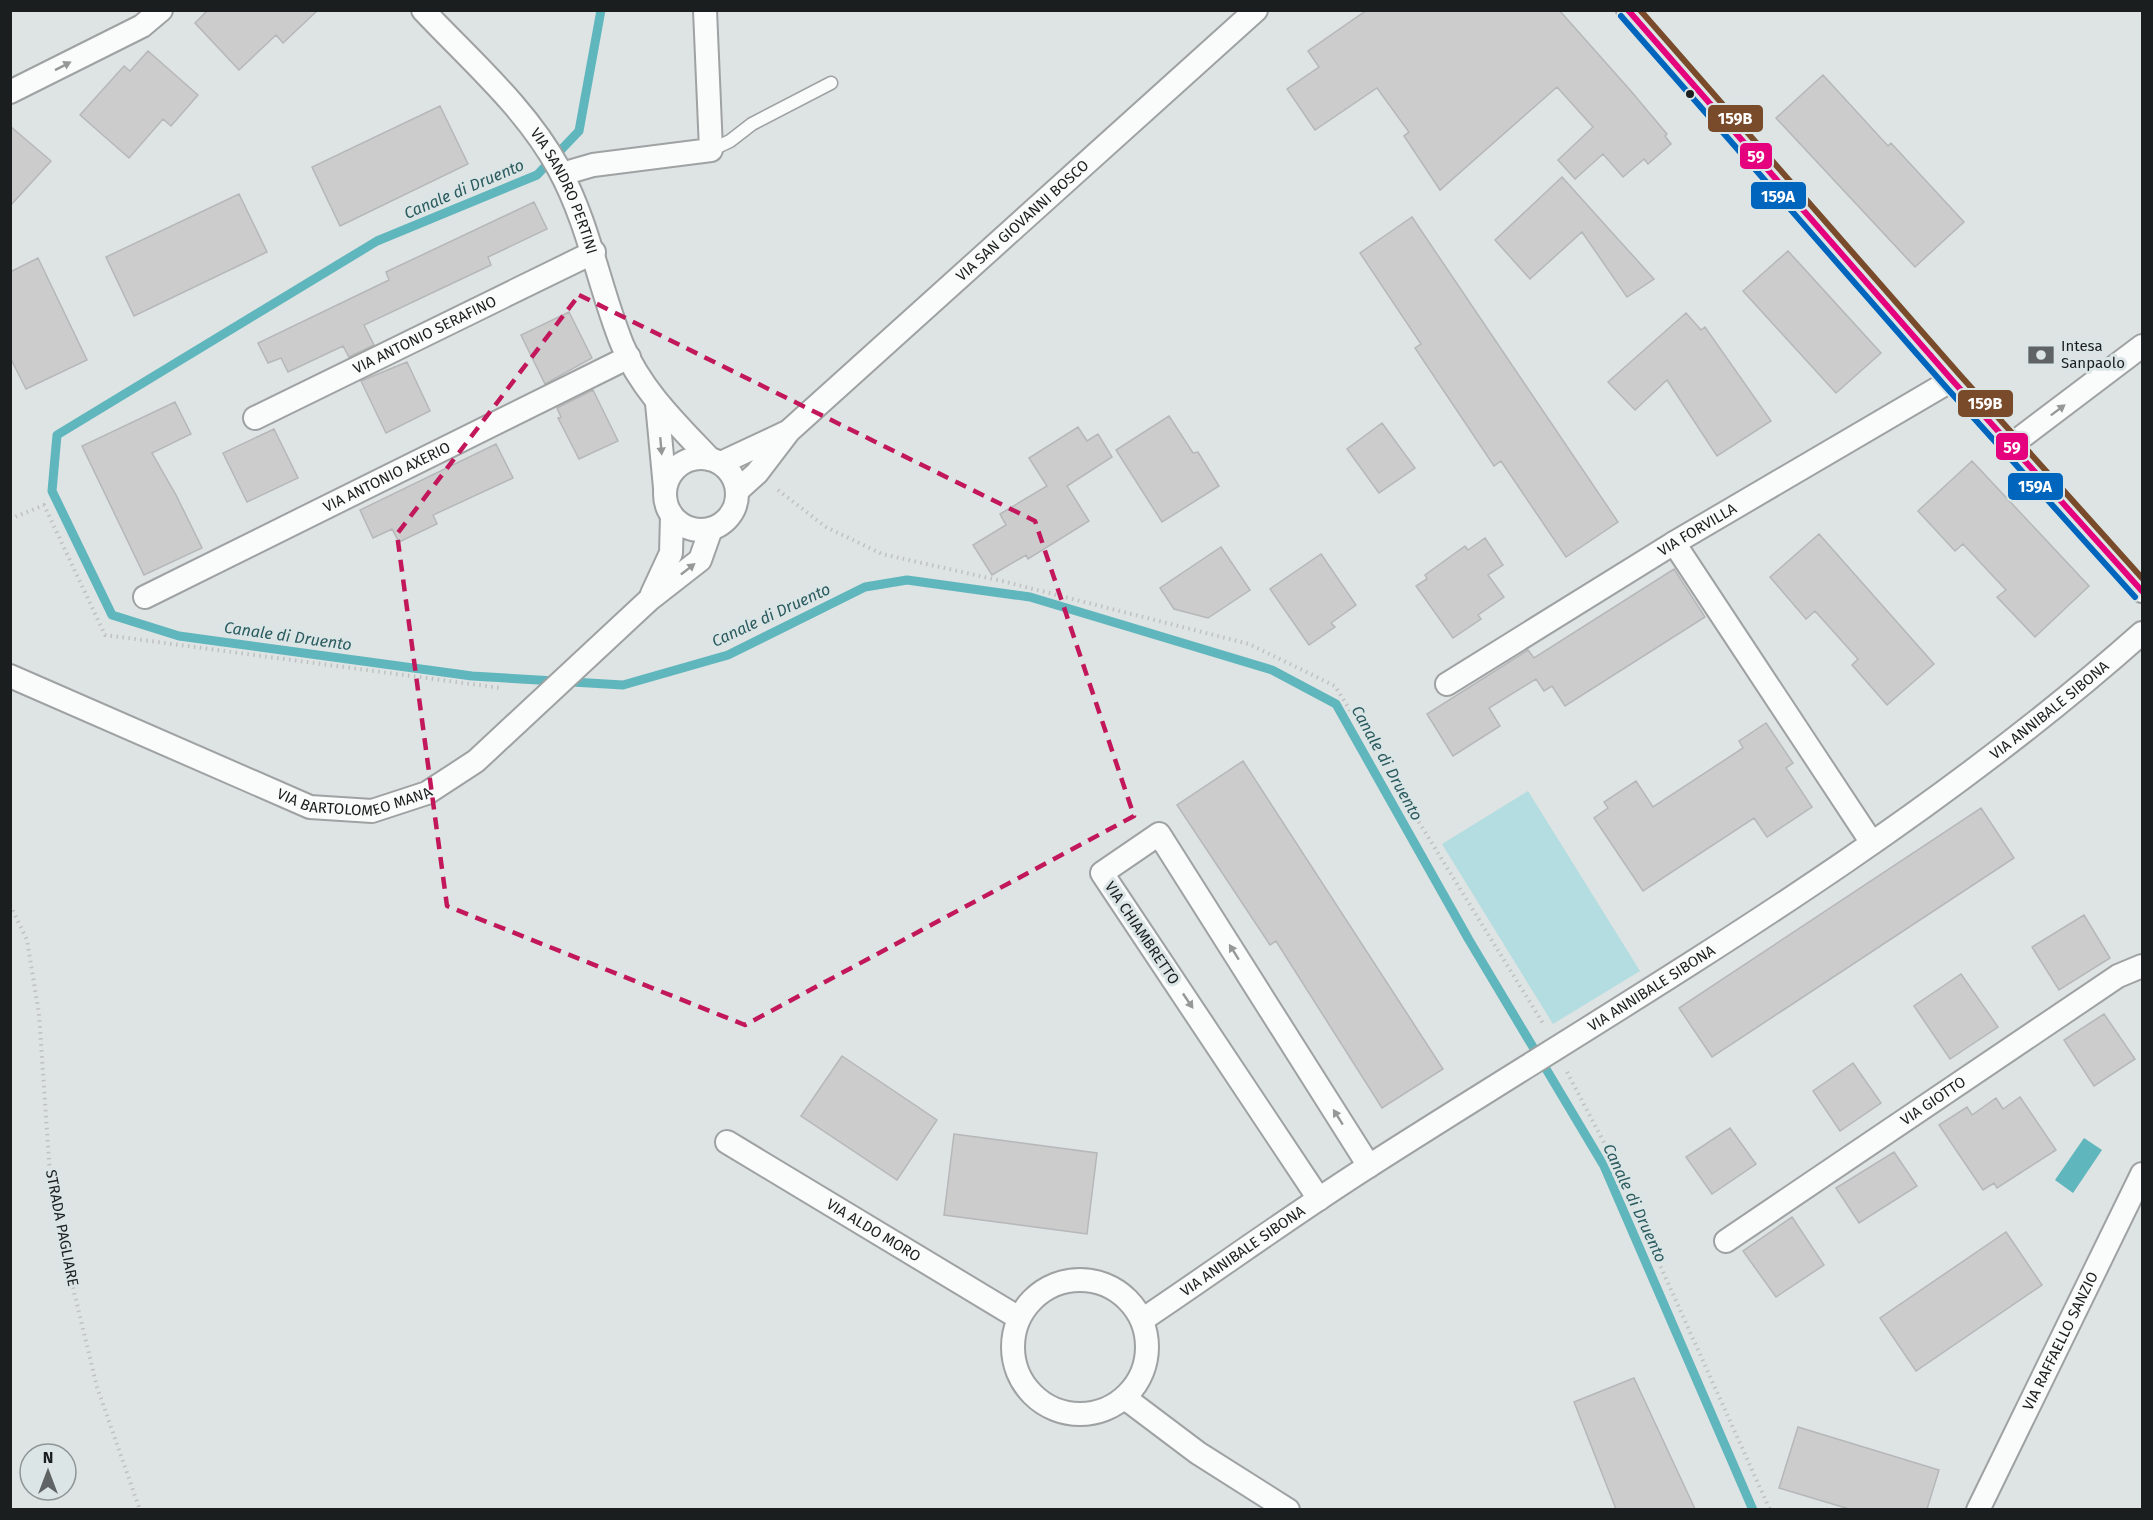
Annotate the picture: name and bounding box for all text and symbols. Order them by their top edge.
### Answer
one-way arrow [55,61,72,71]
unlabelled marker [1684,88,1696,100]
line badge: 159B [1707,104,1764,133]
text: 159B [1718,109,1752,128]
street label: VIA SANDRO PERTINI [526,124,601,256]
line badge: 59 [1739,142,1773,170]
text: 59 [1747,147,1765,166]
water label: Canale di Druento [401,155,527,223]
street label: VIA SAN GIOVANNI BOSCO [952,156,1092,285]
line badge: 159A [1750,181,1807,210]
text: 159A [1761,187,1796,206]
street label: VIA ANTONIO SERAFINO [350,292,499,378]
place label: Intesa Sanpaolo [2061,337,2125,372]
bank icon: Intesa Sanpaolo [2026,340,2056,370]
line badge: 159B [1957,389,2014,418]
text: 159B [1968,394,2002,413]
one-way arrow [2050,404,2066,416]
line badge: 59 [1995,432,2029,461]
one-way arrow [656,437,666,456]
street label: VIA ANTONIO AXERIO [320,438,453,516]
text: 59 [2003,438,2021,457]
line badge: 159A [2007,472,2064,501]
text: 159A [2018,477,2053,496]
street label: VIA FORVILLA [1655,499,1740,560]
one-way arrow [680,563,696,576]
water label: Canale di Druento [709,579,833,651]
water label: Canale di Druento [223,618,353,654]
street label: VIA ANNIBALE SIBONA [1987,657,2113,763]
water label: Canale di Druento [1347,702,1427,824]
street label: VIA BARTOLOMEO MANA [274,778,434,798]
text: VIA BARTOLOMEO MANA [274,783,436,820]
street label: VIA CHIAMBRETTO [1101,878,1183,988]
street label: VIA ANNIBALE SIBONA [1584,941,1719,1035]
one-way arrow [1228,944,1239,960]
one-way arrow [1182,993,1193,1010]
street label: VIA GIOTTO [1897,1073,1969,1129]
one-way arrow [1332,1109,1344,1125]
water label: Canale di Druento [1599,1141,1671,1265]
street label: STRADA PAGLIARE [42,1168,82,1288]
street label: VIA ALDO MORO [823,1195,924,1266]
street label: VIA ANNIBALE SIBONA [1177,1202,1309,1300]
street label: VIA RAFFAELLO SANZIO [2019,1269,2102,1413]
north arrow [18,1442,78,1502]
text: N [43,1448,53,1467]

